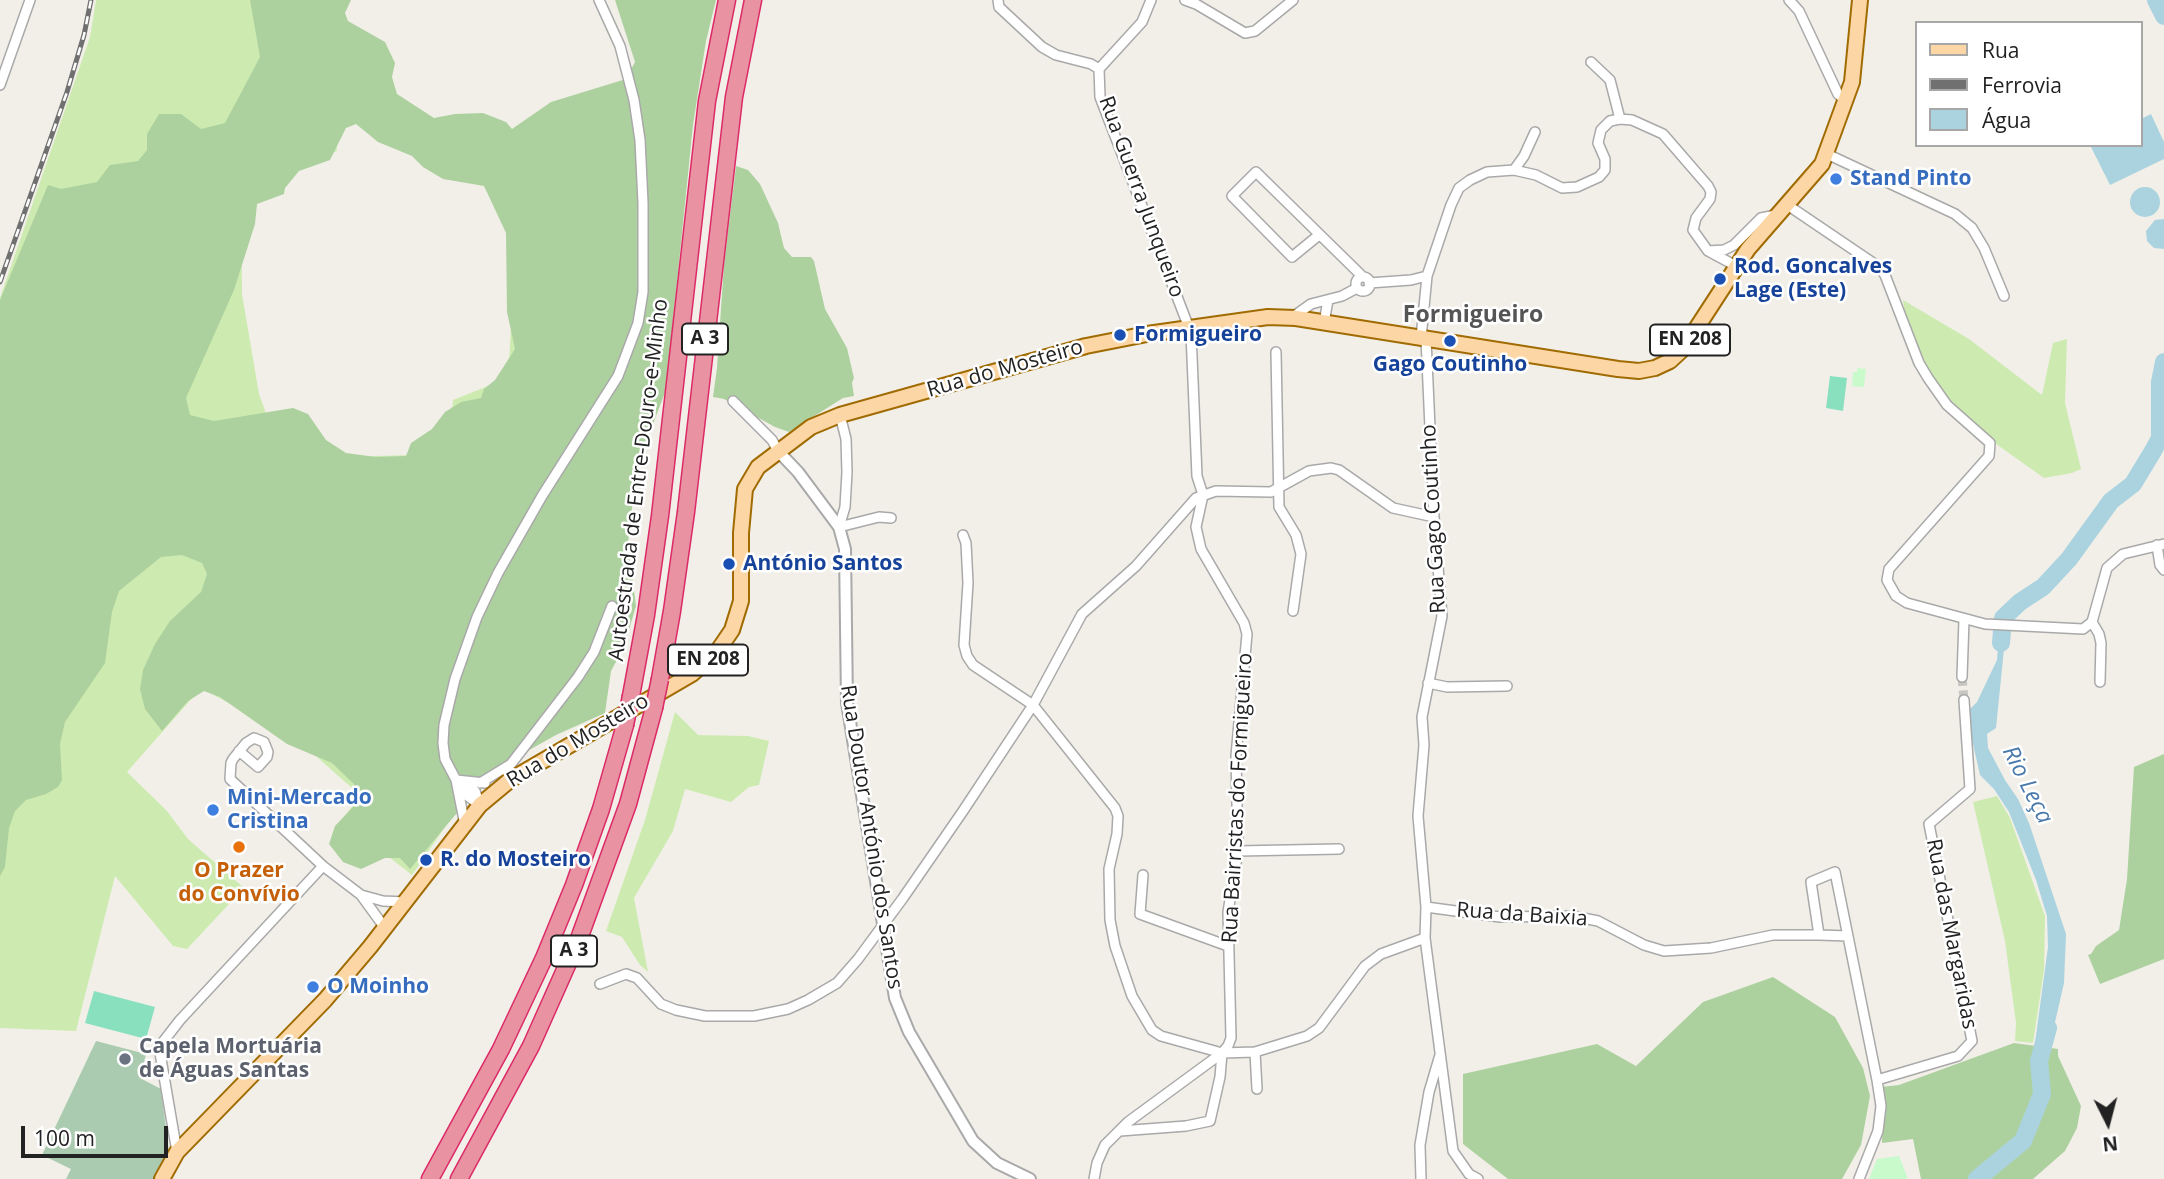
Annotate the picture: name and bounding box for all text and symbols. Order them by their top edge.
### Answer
legend [1916,21,2143,147]
text: Rua [1982,36,2020,64]
text: Ferrovia [1982,71,2062,99]
street label: Rua Guerra Junqueiro [1093,93,1189,301]
text: Água [1982,106,2031,134]
place label: Stand Pinto [1850,166,1971,192]
marker: Stand Pinto [1828,171,1844,187]
place label: Rod. Goncalves Lage (Este) [1734,254,1892,304]
marker: Rod. Goncalves Lage (Este) [1712,271,1728,287]
street label: Autoestrada de Entre-Douro-e-Minho [604,297,674,663]
district label: Formigueiro [1403,301,1543,329]
place label: Formigueiro [1134,322,1262,348]
road number: A 3 [682,324,728,354]
road number: EN 208 [1650,324,1730,356]
marker: Formigueiro [1112,327,1128,343]
marker: Gago Coutinho [1442,333,1458,349]
street label: Rua do Mosteiro [924,335,1086,403]
place label: Gago Coutinho [1373,352,1527,378]
street label: Rua Gago Coutinho [1416,424,1452,614]
place label: António Santos [743,551,903,577]
marker: António Santos [721,556,737,572]
road number: EN 208 [668,645,748,676]
street label: Rua Bairristas do Formigueiro [1218,652,1258,944]
street label: Rua Doutor António dos Santos [834,683,908,991]
street label: Rua do Mosteiro [502,689,654,793]
water label: Rio Leça [1996,741,2058,829]
place label: Mini-Mercado Cristina [227,785,372,835]
marker: Mini-Mercado Cristina [205,802,221,818]
street label: Rua das Margaridas [1920,837,1982,1031]
marker: O Prazer do Convívio [231,839,247,855]
place label: R. do Mosteiro [440,847,591,873]
marker: R. do Mosteiro [418,852,434,868]
place label: O Prazer do Convívio [178,858,300,908]
street label: Rua da Baixia [1456,898,1588,932]
road number: A 3 [551,936,597,967]
place label: O Moinho [327,974,429,1000]
marker: O Moinho [305,979,321,995]
place label: Capela Mortuária de Águas Santas [139,1034,322,1084]
marker: Capela Mortuária de Águas Santas [117,1051,133,1067]
north arrow [2073,1088,2143,1158]
scale bar [24,1112,172,1156]
text: 100 m [34,1124,95,1152]
text: N [2101,1130,2119,1158]

